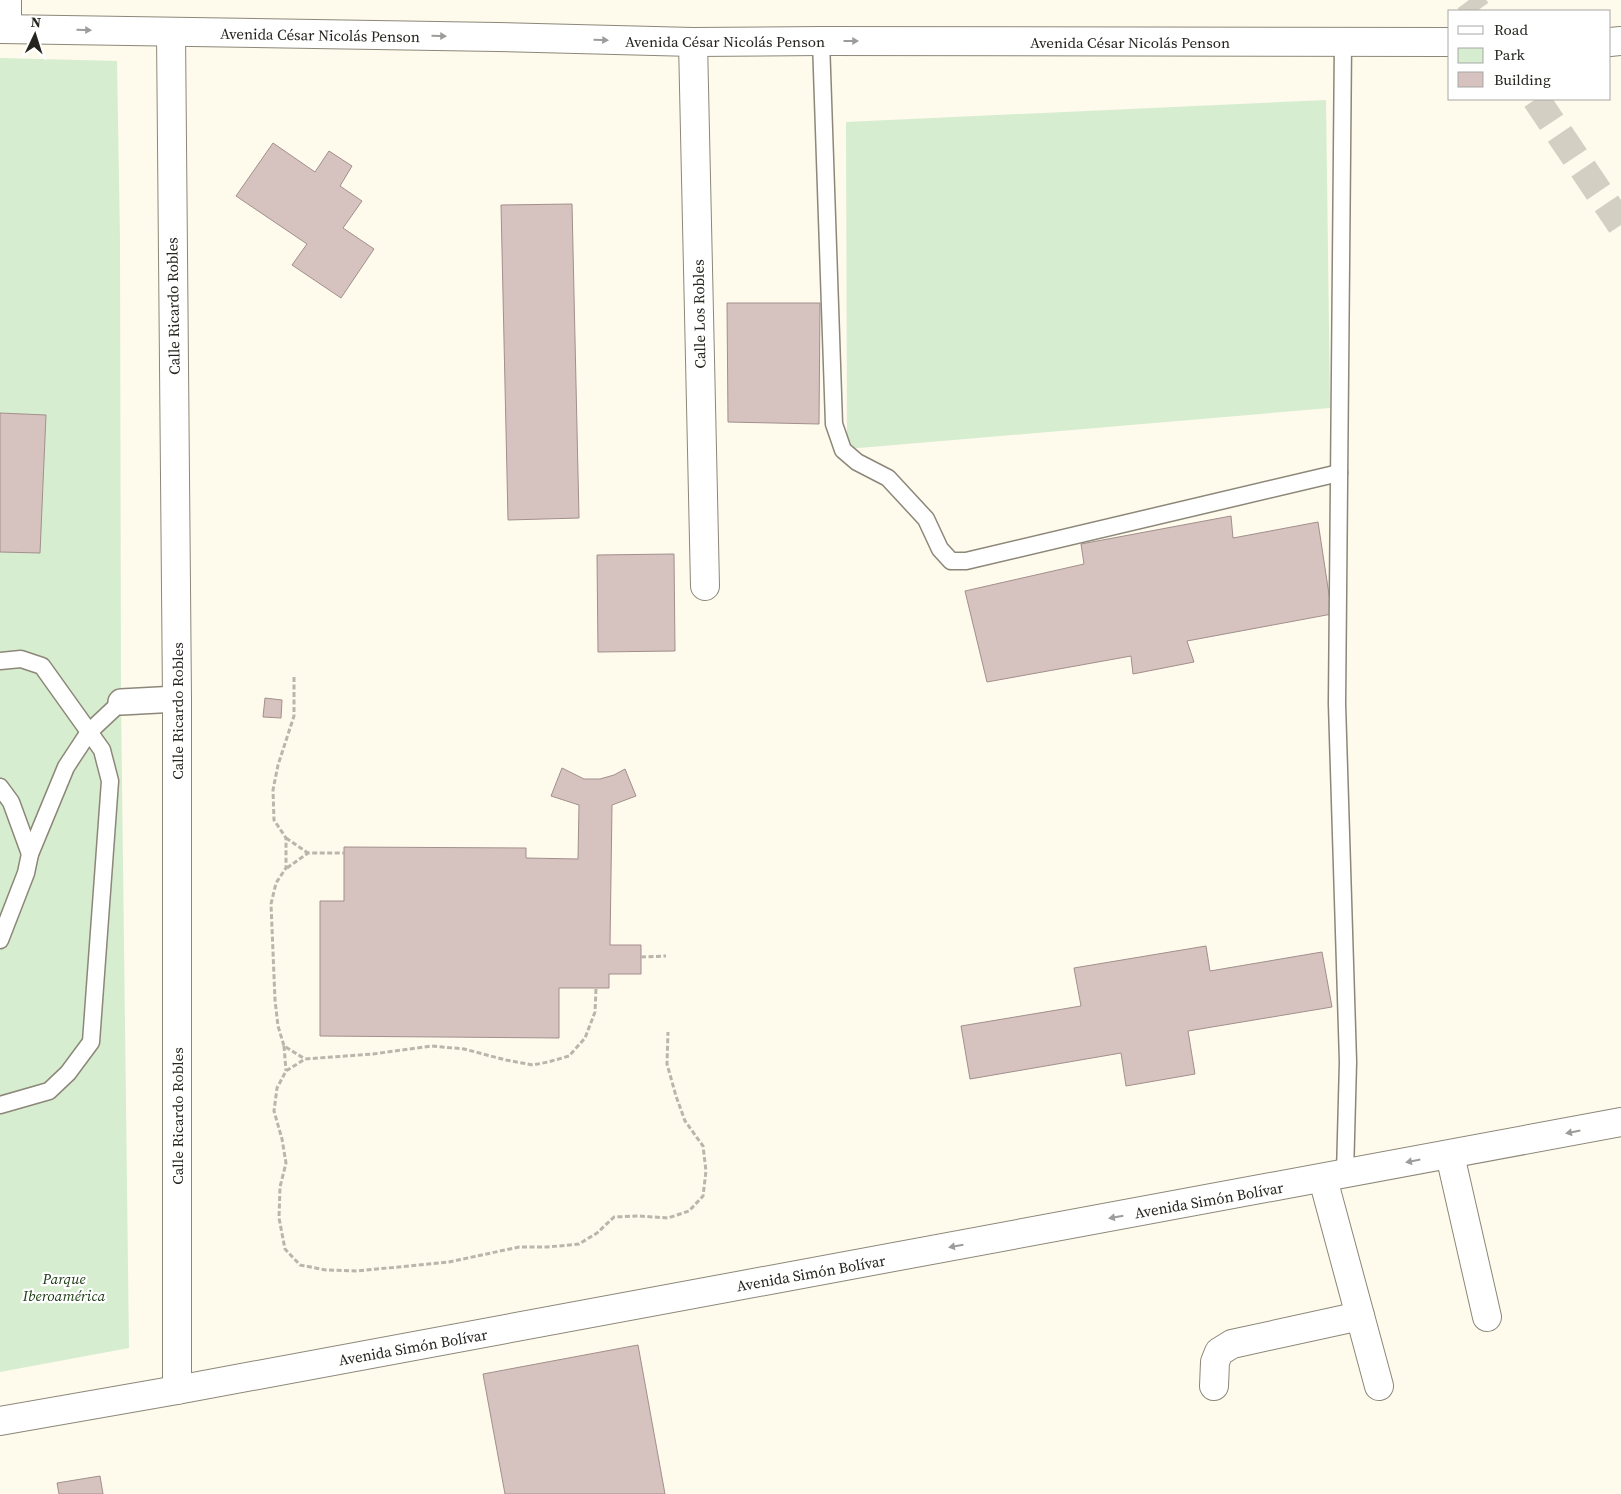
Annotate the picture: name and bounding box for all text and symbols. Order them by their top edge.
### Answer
north arrow [10,10,60,60]
legend [1448,10,1611,100]
text: N [30,12,42,32]
text: Road [1494,19,1528,40]
street label: Avenida César Nicolás Penson [220,23,420,47]
one-way arrow [76,27,92,35]
street label: Avenida César Nicolás Penson [625,31,825,52]
one-way arrow [431,32,447,40]
street label: Avenida César Nicolás Penson [1030,32,1230,53]
one-way arrow [593,36,609,44]
one-way arrow [843,37,859,45]
text: Park [1494,44,1526,65]
text: Building [1494,69,1551,90]
street label: Calle Ricardo Robles [161,237,185,375]
street label: Calle Los Robles [688,259,710,369]
street label: Calle Ricardo Robles [167,642,188,780]
street label: Calle Ricardo Robles [167,1047,188,1185]
one-way arrow [1565,1128,1581,1136]
one-way arrow [1405,1158,1421,1166]
street label: Avenida Simón Bolívar [1133,1176,1286,1223]
one-way arrow [1108,1213,1124,1221]
one-way arrow [948,1243,964,1251]
street label: Avenida Simón Bolívar [735,1249,888,1296]
park label: Parque Iberoamérica [22,1268,106,1306]
street label: Avenida Simón Bolívar [337,1323,490,1370]

